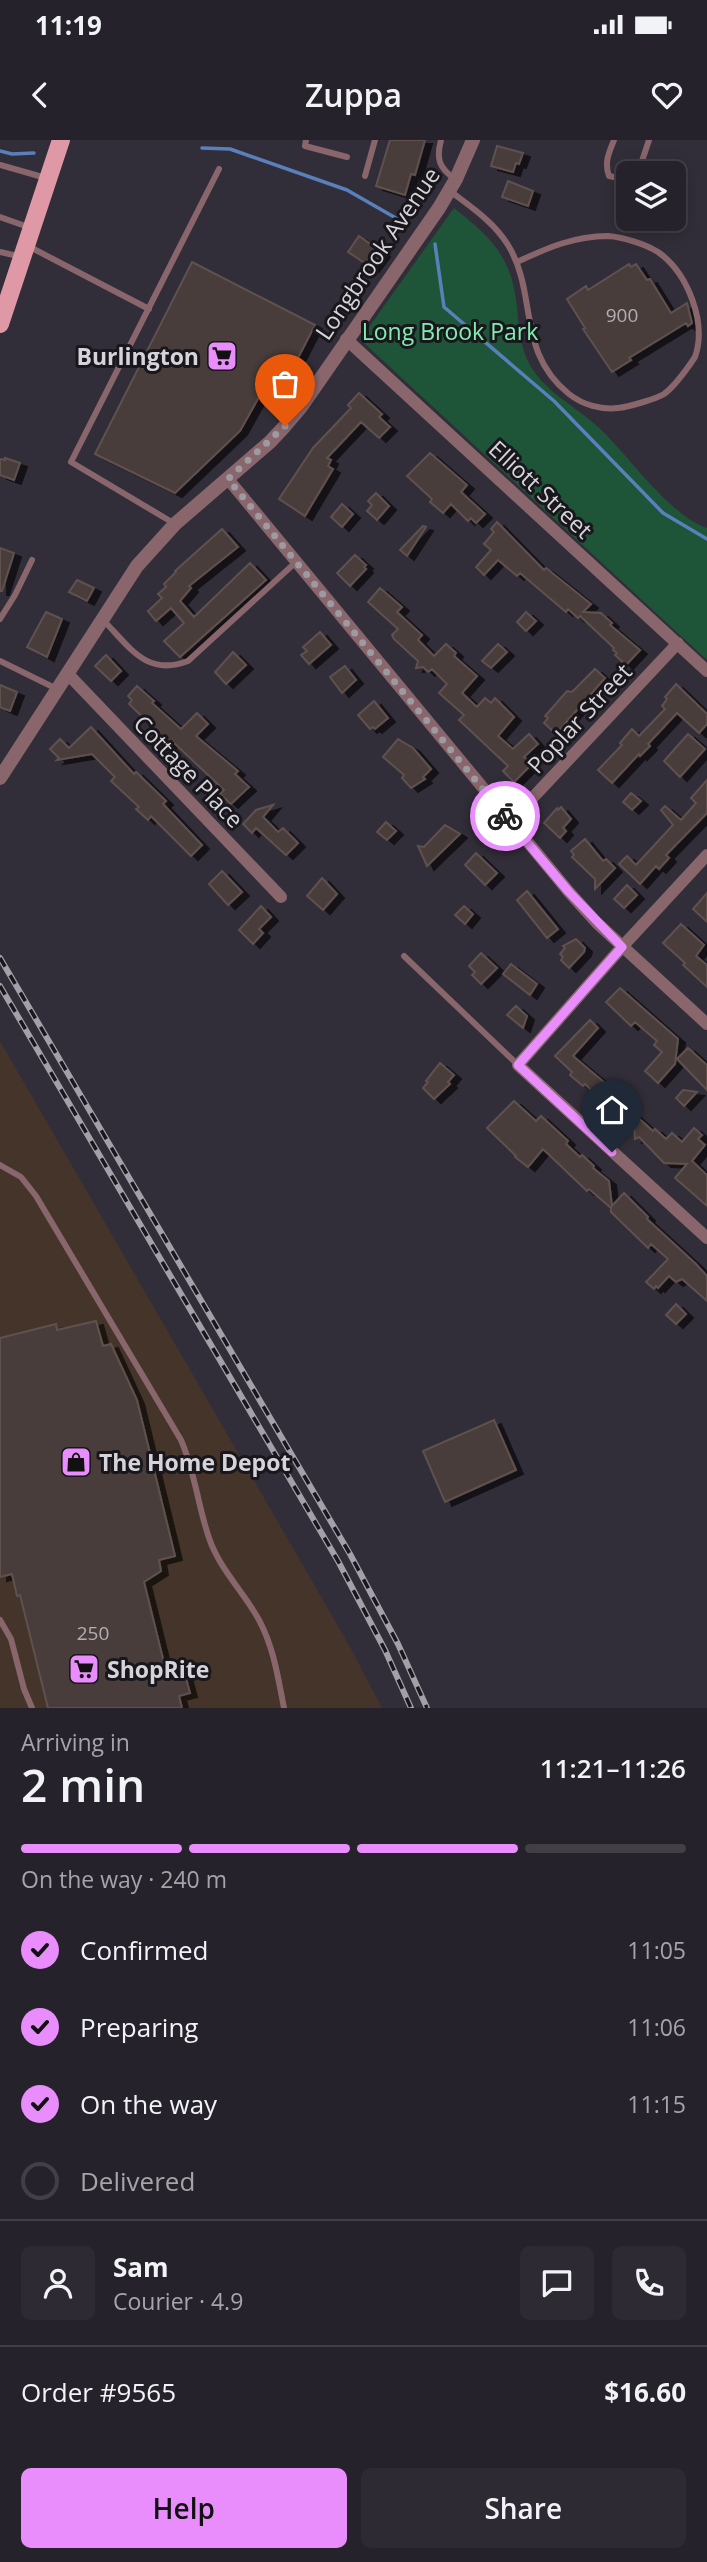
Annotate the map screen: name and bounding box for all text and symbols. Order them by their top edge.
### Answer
text: 11:19 [35,7,102,43]
text: Zuppa [305,73,402,116]
icon: back [21,76,59,114]
icon: heart [648,76,686,114]
street label: Longbrook Avenue [307,160,447,346]
map controls [616,161,686,231]
button: layers [616,161,686,231]
house number: 900 [606,302,638,328]
park label: Long Brook Park [362,315,538,347]
supermarket icon: Burlington [205,339,239,373]
place label: Burlington [76,340,199,372]
pin [255,354,315,426]
icon: bag [266,365,304,403]
street label: Elliott Street [482,433,600,545]
street label: Poplar Street [520,656,638,780]
street label: Cottage Place [127,708,251,834]
courier [470,781,540,851]
icon: bike [486,797,524,835]
pin [582,1080,642,1152]
icon: home [593,1091,631,1129]
shop icon: The Home Depot [59,1445,93,1479]
place label: The Home Depot [99,1446,290,1478]
house number: 250 [77,1620,109,1646]
supermarket icon: ShopRite [67,1652,101,1686]
place label: ShopRite [107,1653,209,1685]
text: Arriving in [21,1726,130,1758]
text: 11:21–11:26 [540,1750,686,1786]
text: 2 min [21,1753,145,1815]
text: On the way · 240 m [21,1863,227,1895]
icon: check [21,1931,59,1969]
text: Confirmed [80,1932,208,1968]
text: 11:05 [627,1934,686,1966]
icon: check [21,2008,59,2046]
text: Preparing [80,2009,198,2045]
text: 11:06 [627,2011,686,2043]
icon: check [21,2085,59,2123]
text: On the way [80,2086,217,2122]
text: 11:15 [627,2088,686,2120]
text: Delivered [80,2163,195,2199]
button: person [21,2246,95,2320]
button: chat [520,2246,594,2320]
button: phone [612,2246,686,2320]
text: Sam [113,2249,169,2285]
text: Courier · 4.9 [113,2285,243,2317]
text: Order #9565 [21,2374,176,2410]
text: $16.60 [604,2374,686,2410]
button: Help [21,2468,347,2548]
button: Share [361,2468,686,2548]

